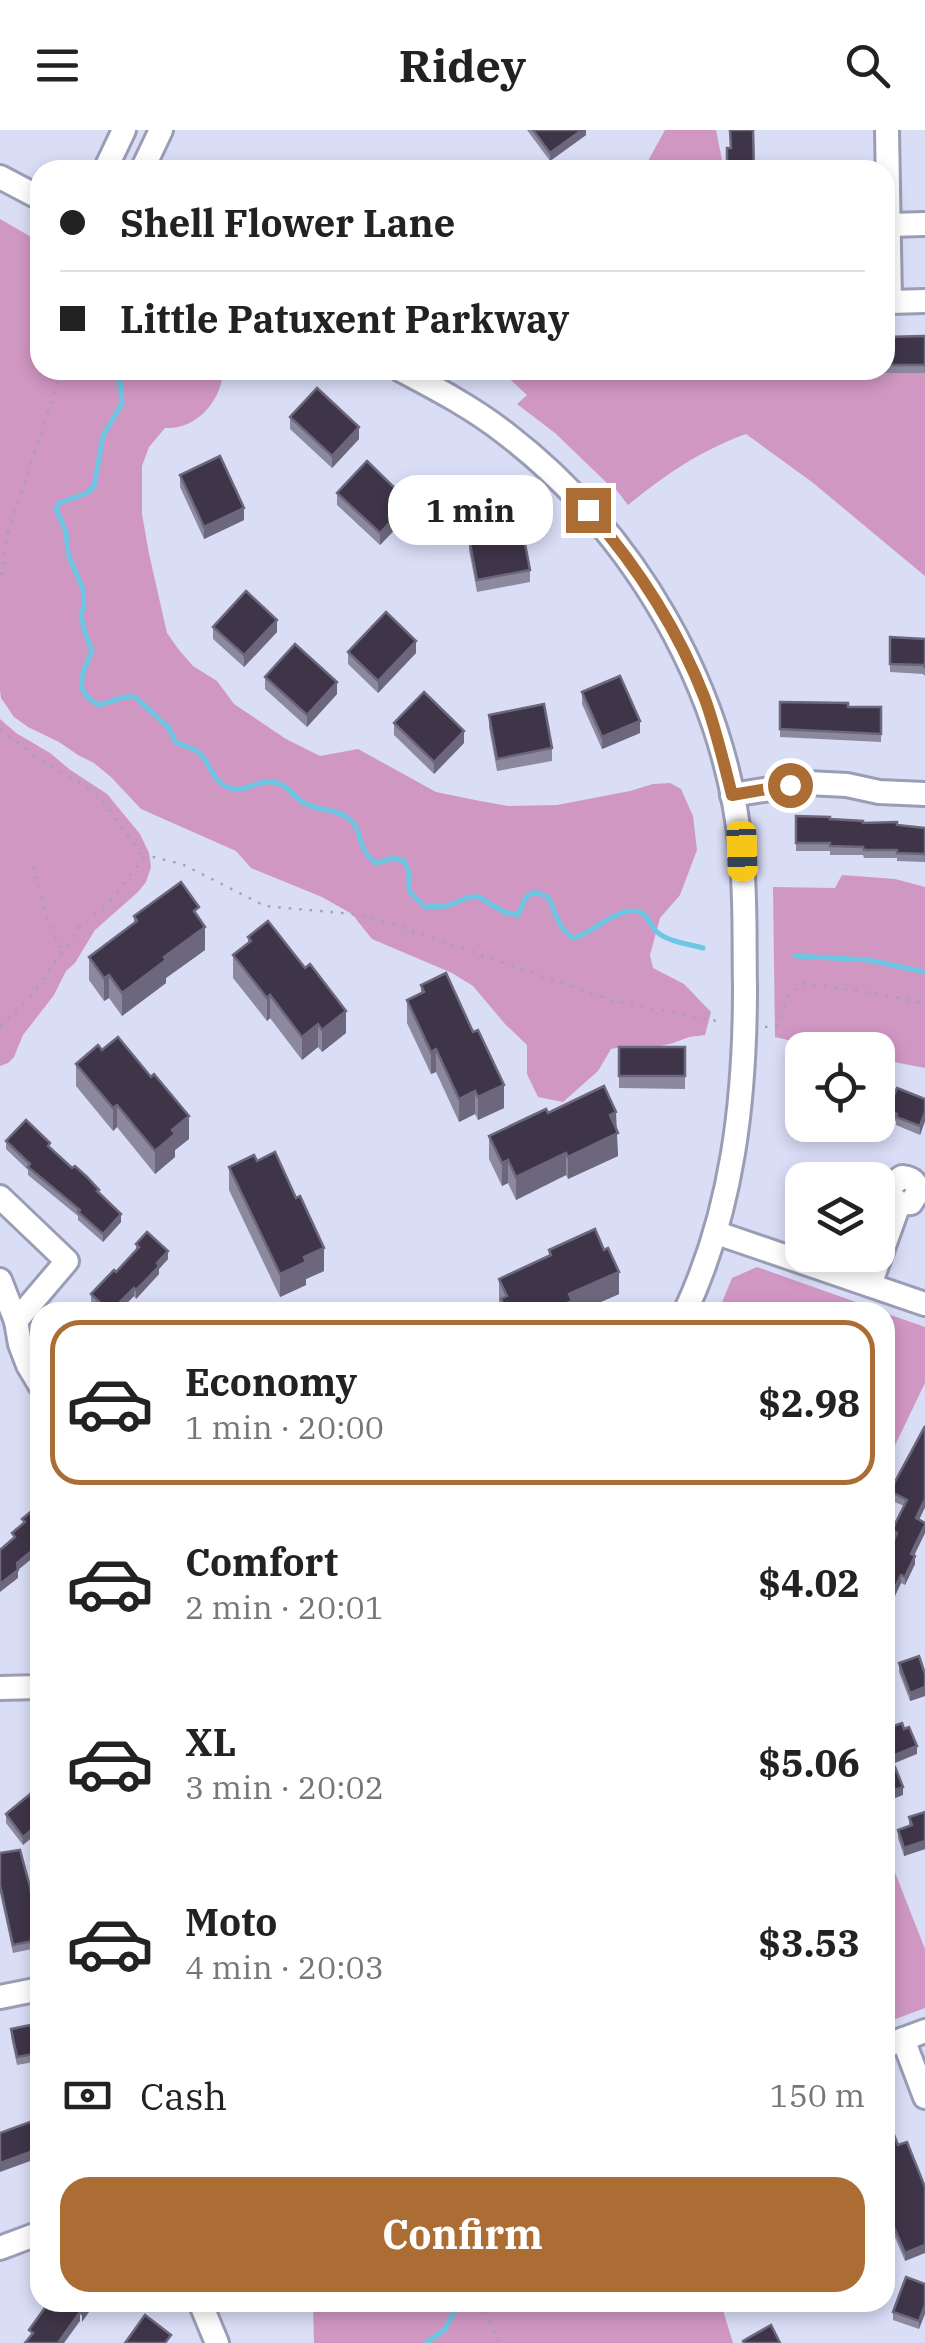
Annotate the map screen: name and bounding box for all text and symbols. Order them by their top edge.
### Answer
text: Ridey [399,36,526,94]
icon: menu [30,38,85,93]
icon: search [840,38,895,93]
text: Shell Flower Lane [120,198,455,247]
text: Little Patuxent Parkway [120,294,569,343]
callout: 1 min [388,475,553,545]
route end [566,488,611,533]
text: 1 min [426,489,515,531]
route start [768,763,813,808]
car [726,820,758,882]
map controls [785,1032,895,1272]
button: locate [785,1032,895,1142]
button: layers [785,1162,895,1272]
text: Economy [185,1357,357,1406]
icon: car [65,1358,155,1448]
text: $2.98 [758,1378,860,1427]
text: 1 min · 20:00 [185,1406,384,1448]
text: Comfort [185,1537,338,1586]
icon: car [65,1538,155,1628]
text: $4.02 [758,1558,860,1607]
text: 2 min · 20:01 [185,1586,384,1628]
text: XL [185,1717,236,1766]
icon: car [65,1718,155,1808]
text: $5.06 [758,1738,860,1787]
text: 3 min · 20:02 [185,1766,384,1808]
text: Moto [185,1897,277,1946]
icon: car [65,1898,155,1988]
text: $3.53 [758,1918,860,1967]
text: 4 min · 20:03 [185,1946,384,1988]
icon: cash [60,2068,115,2123]
text: Cash [140,2071,227,2120]
text: 150 m [769,2074,865,2116]
button: Confirm [60,2177,865,2292]

